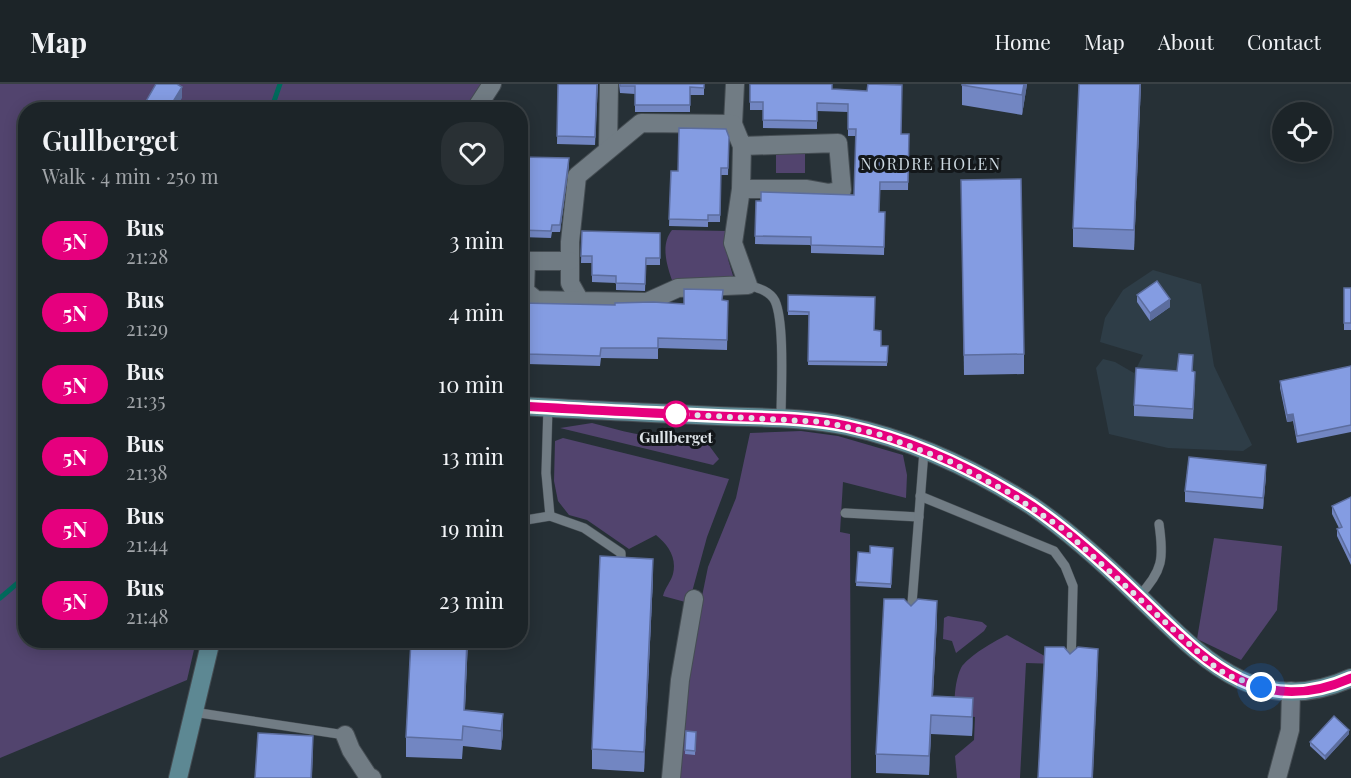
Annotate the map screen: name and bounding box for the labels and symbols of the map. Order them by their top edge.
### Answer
district label: NORDRE HOLEN [861,153,1001,174]
marker: Gullberget [663,401,689,427]
place label: Gullberget [639,427,714,447]
your location [1246,672,1276,702]

